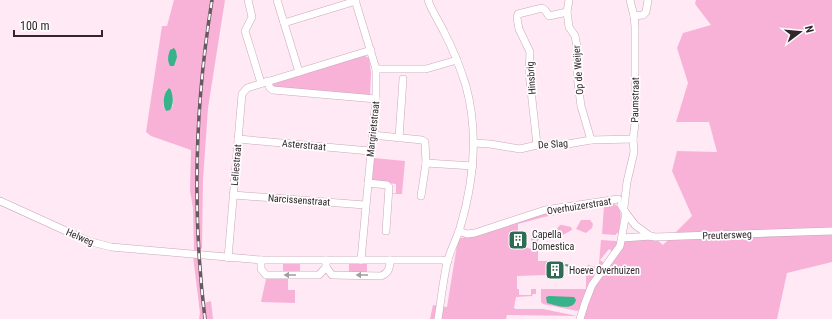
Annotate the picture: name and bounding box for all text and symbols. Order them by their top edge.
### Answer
scale bar [14,12,102,38]
north arrow [780,12,820,52]
text: 100 m [20,19,50,33]
text: N [802,24,816,35]
street label: Op de Weijer [571,45,585,95]
street label: Hinsbrig [524,61,538,95]
street label: Paumstraat [629,77,641,123]
street label: Margrietstraat [365,100,381,157]
street label: De Slag [538,137,568,151]
street label: Asterstraat [282,138,326,152]
street label: Leliestraat [229,144,243,186]
street label: Narcissenstraat [267,192,331,208]
street label: Overhuizerstraat [546,195,612,217]
street label: Helweg [64,226,96,248]
building icon: Capella Domestica [507,229,529,251]
place label: Capella Domestica [532,229,574,252]
street label: Preutersweg [702,229,752,241]
building icon: Hoeve Overhuizen [544,259,566,281]
place label: Hoeve Overhuizen [569,265,640,276]
one-way arrow [283,272,296,278]
one-way arrow [355,272,368,278]

